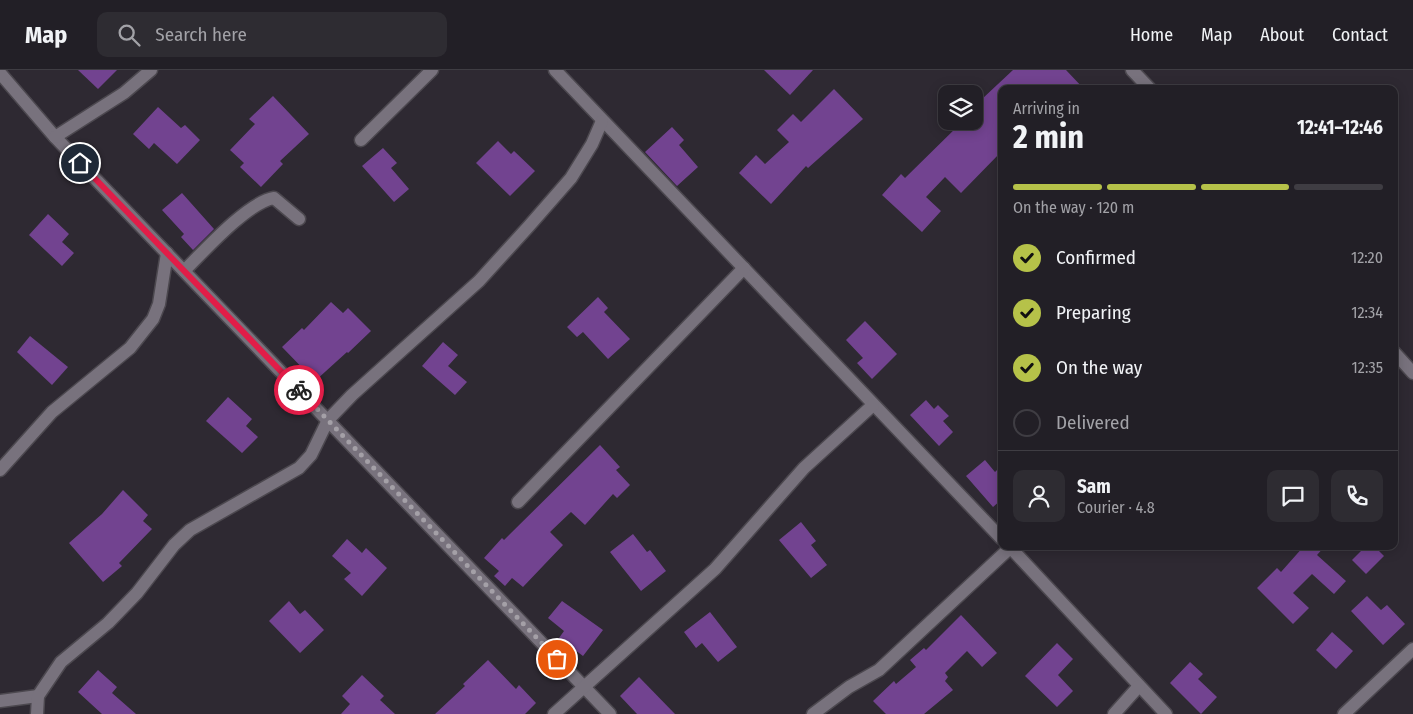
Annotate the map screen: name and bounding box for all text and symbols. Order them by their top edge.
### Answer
search box [97,12,447,57]
text: Map [25,21,67,49]
icon: search [115,21,143,49]
text: Search here [155,23,247,46]
text: Home [1130,24,1173,46]
text: Map [1201,24,1232,46]
text: About [1260,24,1304,46]
text: Contact [1332,24,1388,46]
map controls [938,85,983,130]
button: layers [938,85,983,130]
text: Arriving in [1013,99,1080,118]
text: 12:41–12:46 [1297,116,1383,139]
text: 2 min [1013,118,1084,156]
pin [59,142,101,184]
icon: home [66,149,94,177]
text: On the way · 120 m [1013,198,1134,217]
icon: check [1013,244,1041,272]
text: Confirmed [1056,246,1136,269]
text: 12:20 [1351,248,1383,267]
icon: check [1013,299,1041,327]
text: Preparing [1056,301,1131,324]
text: 12:34 [1351,303,1383,322]
icon: check [1013,354,1041,382]
text: On the way [1056,356,1142,379]
text: 12:35 [1352,358,1383,377]
courier [274,365,324,415]
icon: bike [285,376,313,404]
text: Delivered [1056,411,1130,434]
button: person [1013,470,1065,522]
button: chat [1267,470,1319,522]
button: phone [1331,470,1383,522]
text: Sam [1077,475,1111,498]
text: Courier · 4.8 [1077,498,1155,517]
pin [536,638,578,680]
icon: bag [543,645,571,673]

